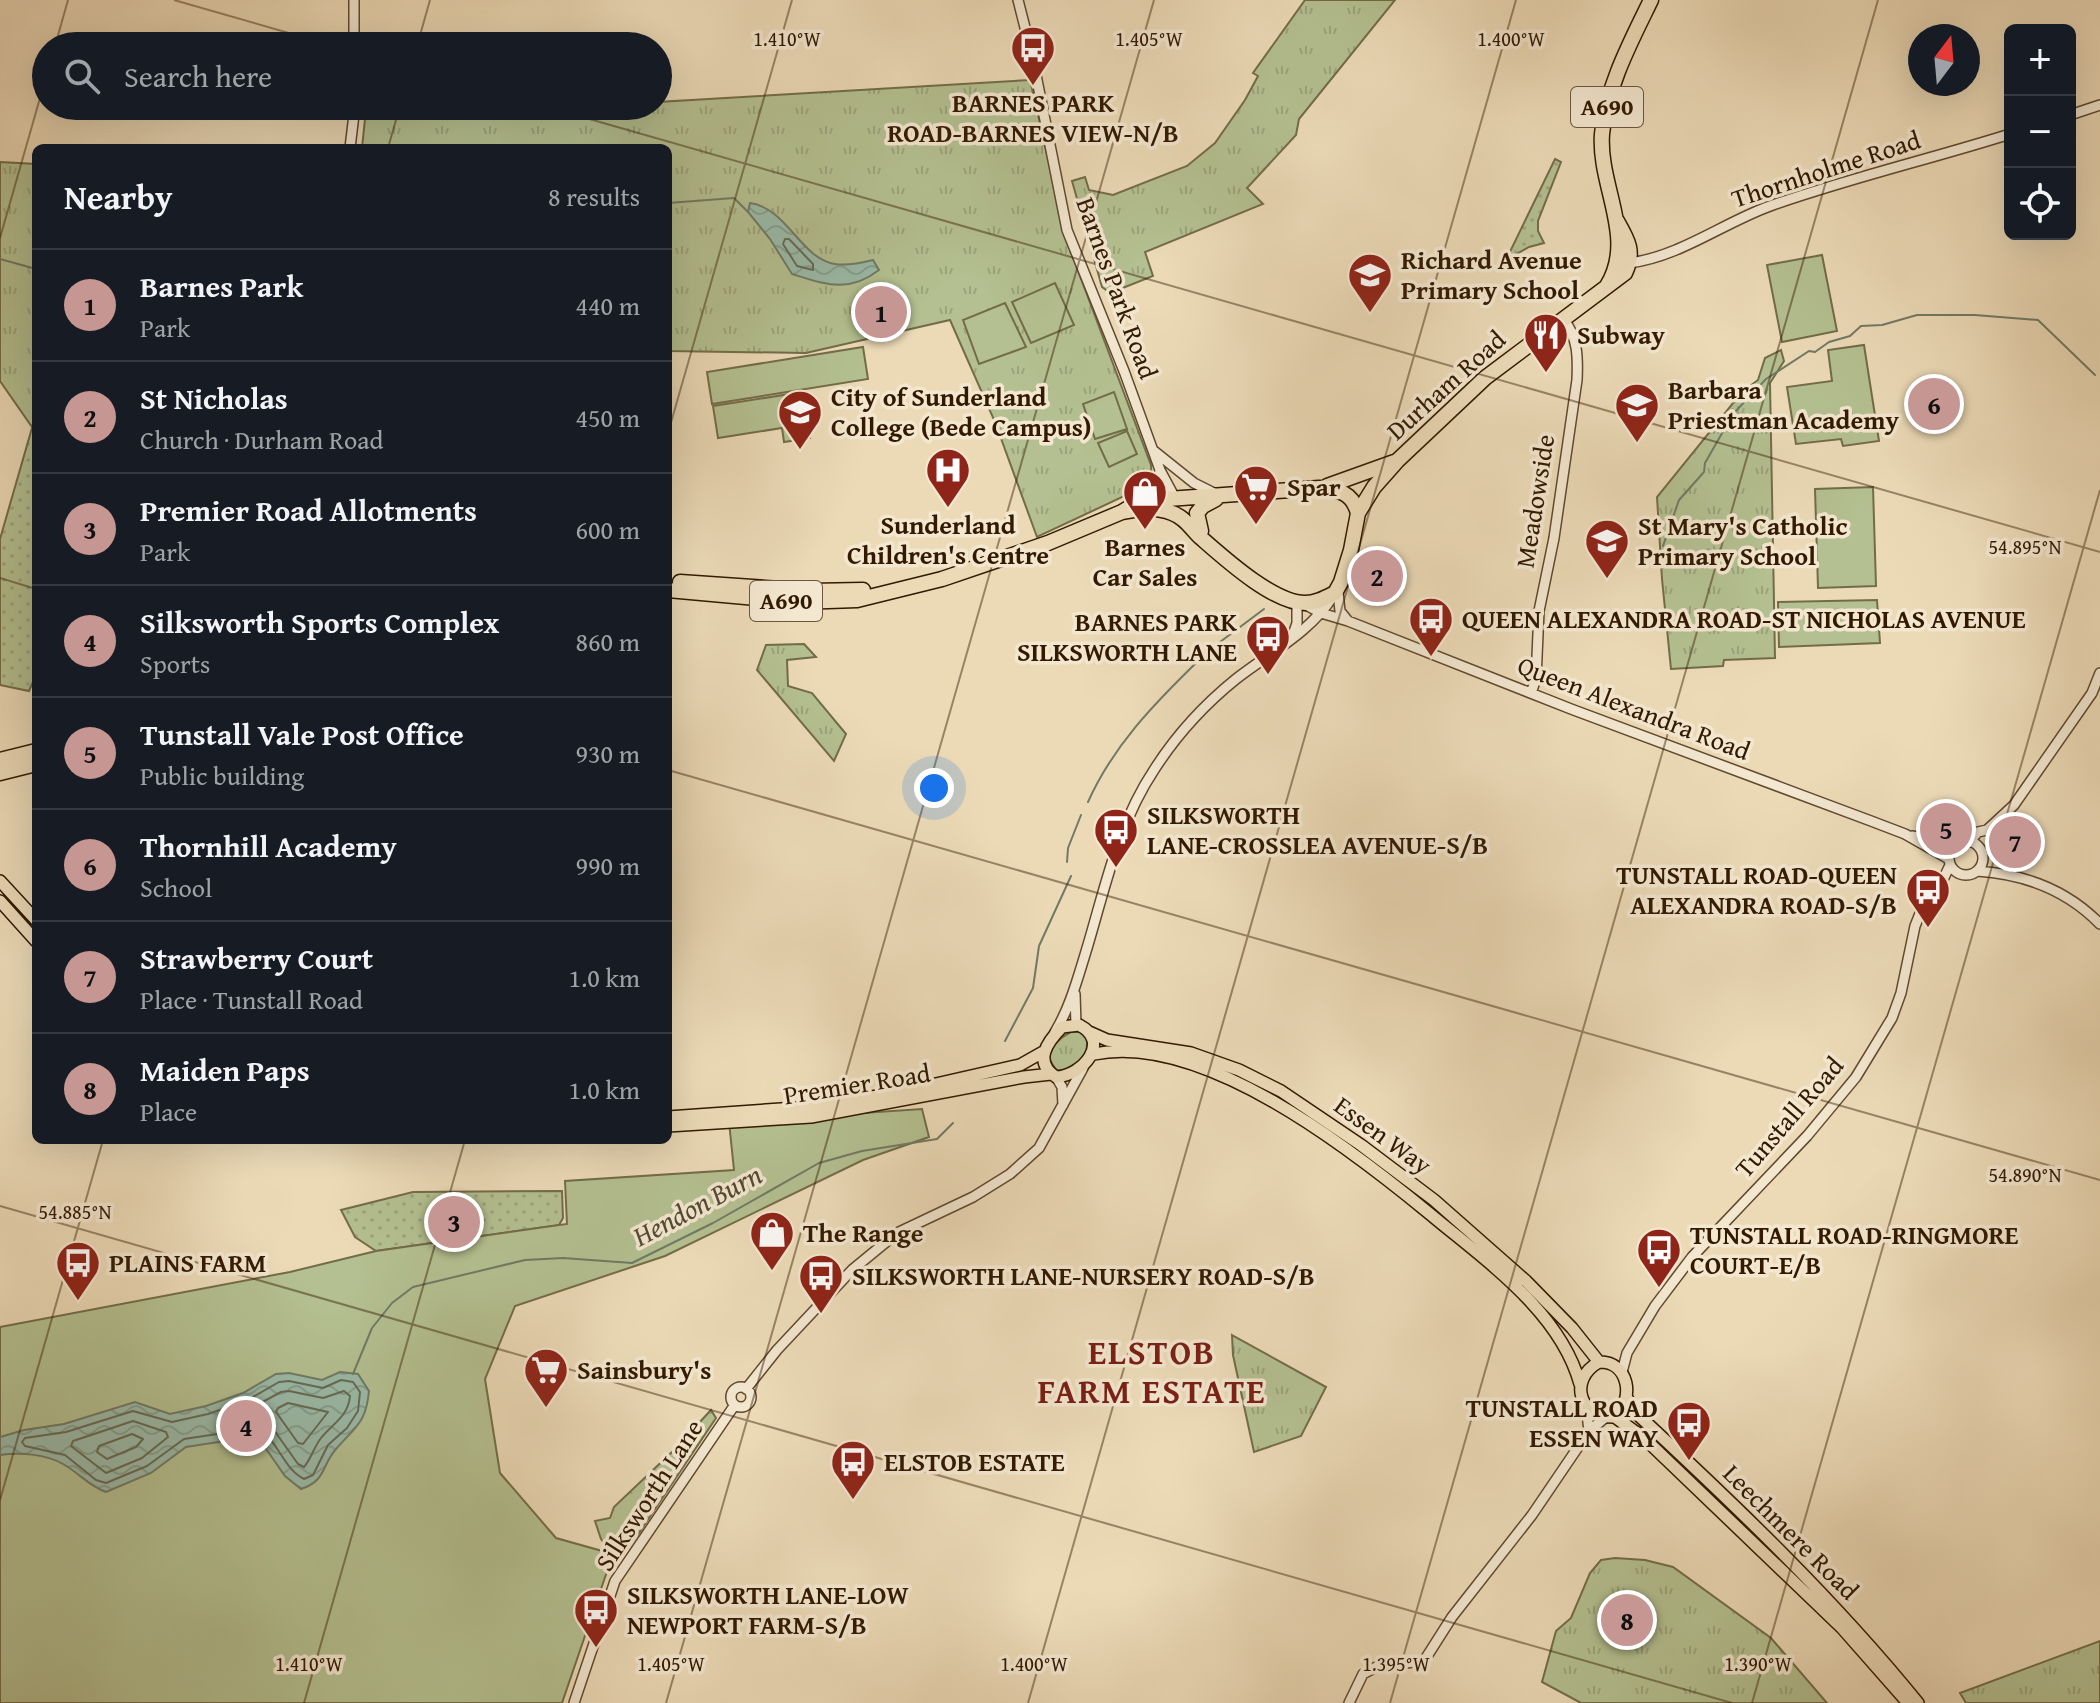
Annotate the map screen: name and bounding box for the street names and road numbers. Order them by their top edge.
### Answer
road number: A690 [1571,87,1643,127]
street label: Thornholme Road [1726,120,1925,217]
street label: Barnes Park Road [1066,191,1168,384]
street label: Durham Road [1377,320,1514,449]
street label: Meadowside [1505,431,1564,571]
road number: A690 [750,581,822,621]
street label: Queen Alexandra Road [1512,645,1756,770]
street label: Tunstall Road [1725,1047,1853,1186]
street label: Premier Road [781,1053,933,1114]
street label: Essen Way [1326,1086,1440,1184]
street label: Silksworth Lane [585,1411,712,1578]
street label: Leechmere Road [1714,1455,1868,1609]

